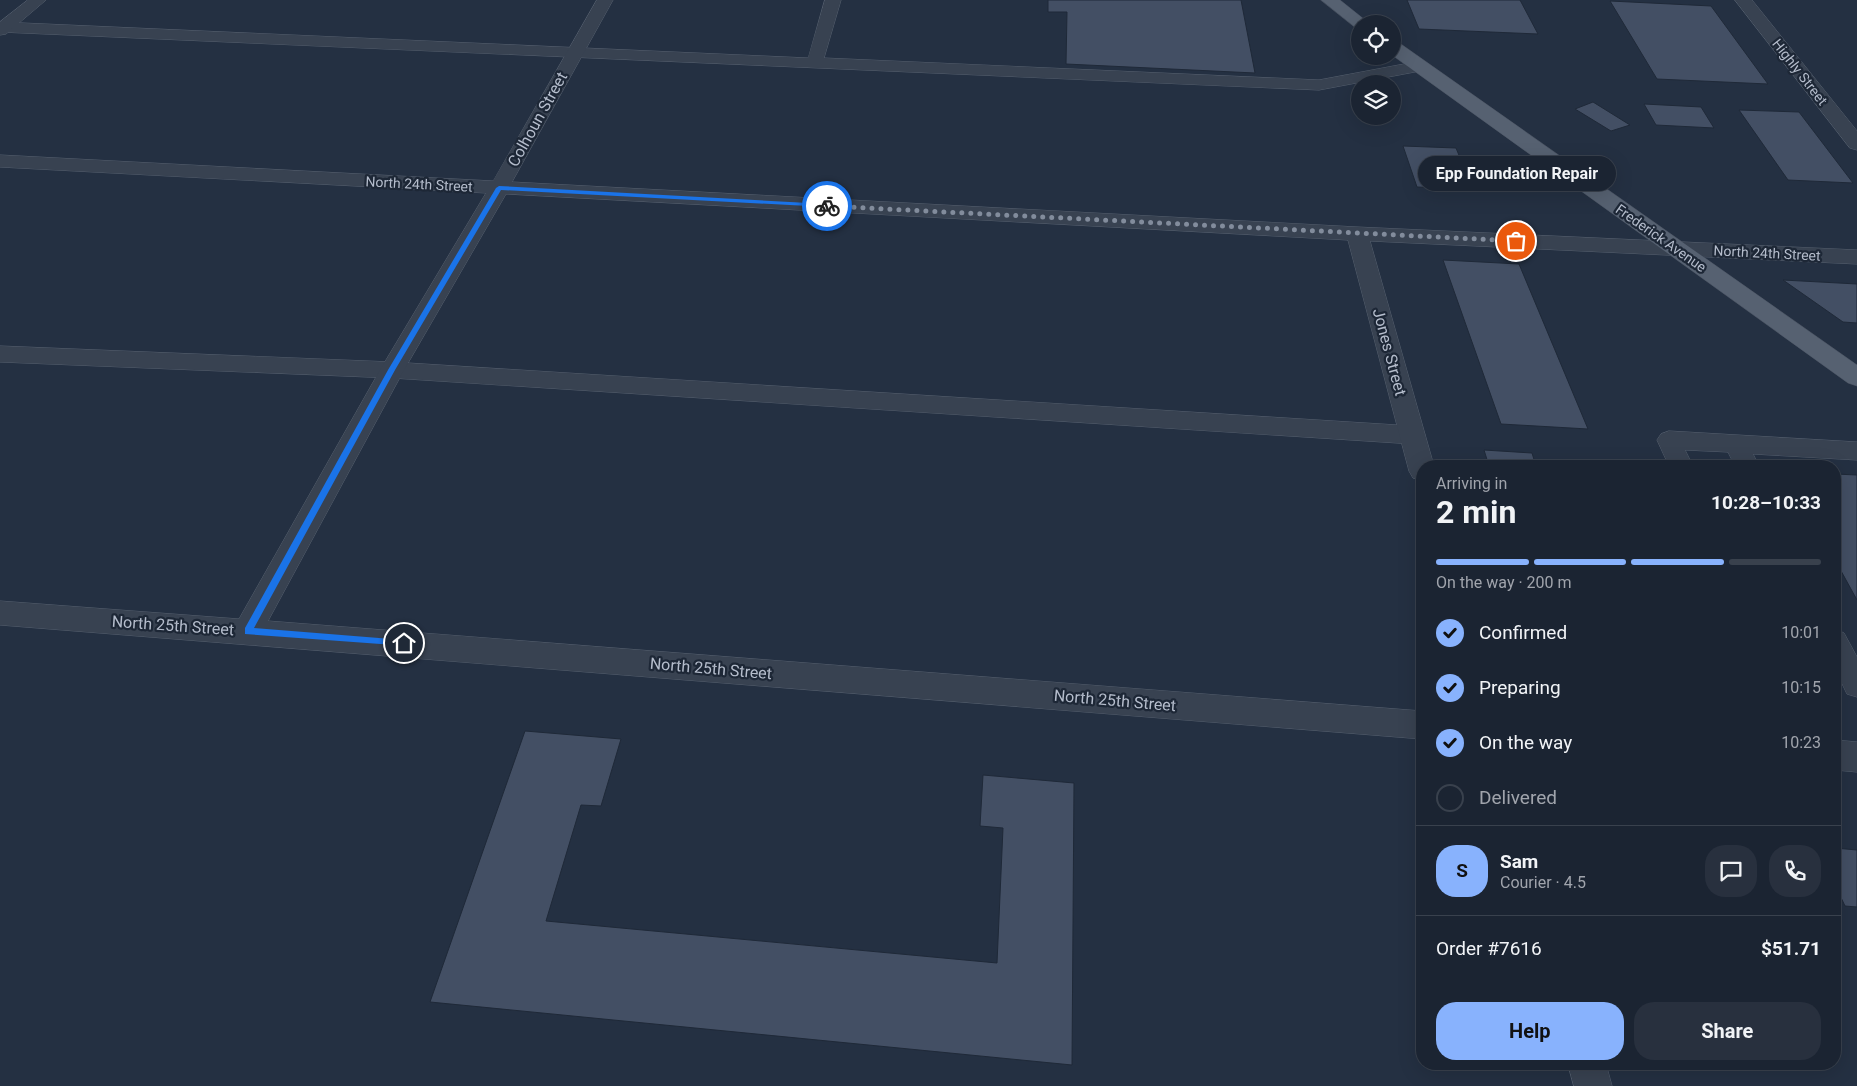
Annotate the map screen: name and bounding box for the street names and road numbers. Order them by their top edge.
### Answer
street label: Highly Street [1769,36,1831,109]
street label: Colhoun Street [504,69,571,170]
street label: North 24th Street [365,173,473,195]
street label: Frederick Avenue [1613,201,1709,275]
street label: North 24th Street [1713,242,1821,264]
street label: Jones Street [1369,306,1410,398]
street label: North 25th Street [111,612,235,639]
street label: North 25th Street [649,654,773,683]
street label: North 25th Street [1053,686,1177,715]

